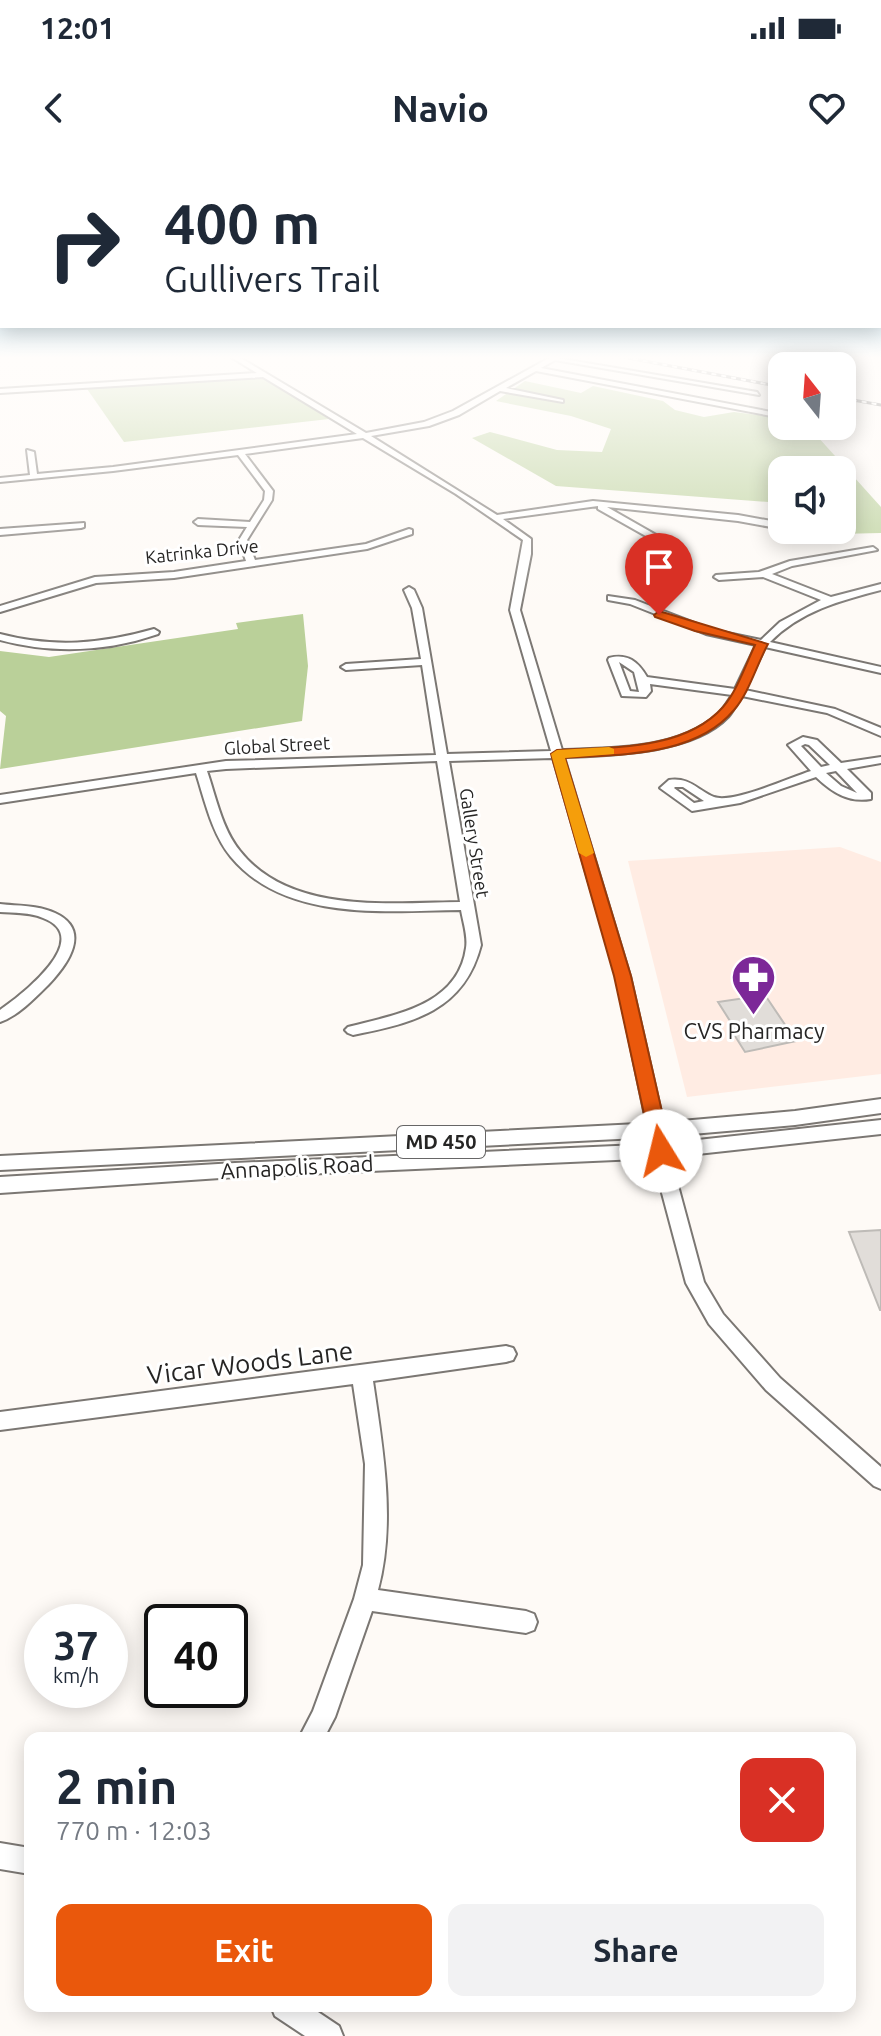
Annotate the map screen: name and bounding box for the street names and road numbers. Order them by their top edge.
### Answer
street label: Katrinka Drive [144,535,260,567]
street label: Global Street [223,732,330,758]
street label: Gallery Street [456,787,494,899]
road number: MD 450 [397,1126,485,1158]
street label: Annapolis Road [220,1150,374,1183]
street label: Vicar Woods Lane [145,1335,355,1390]

